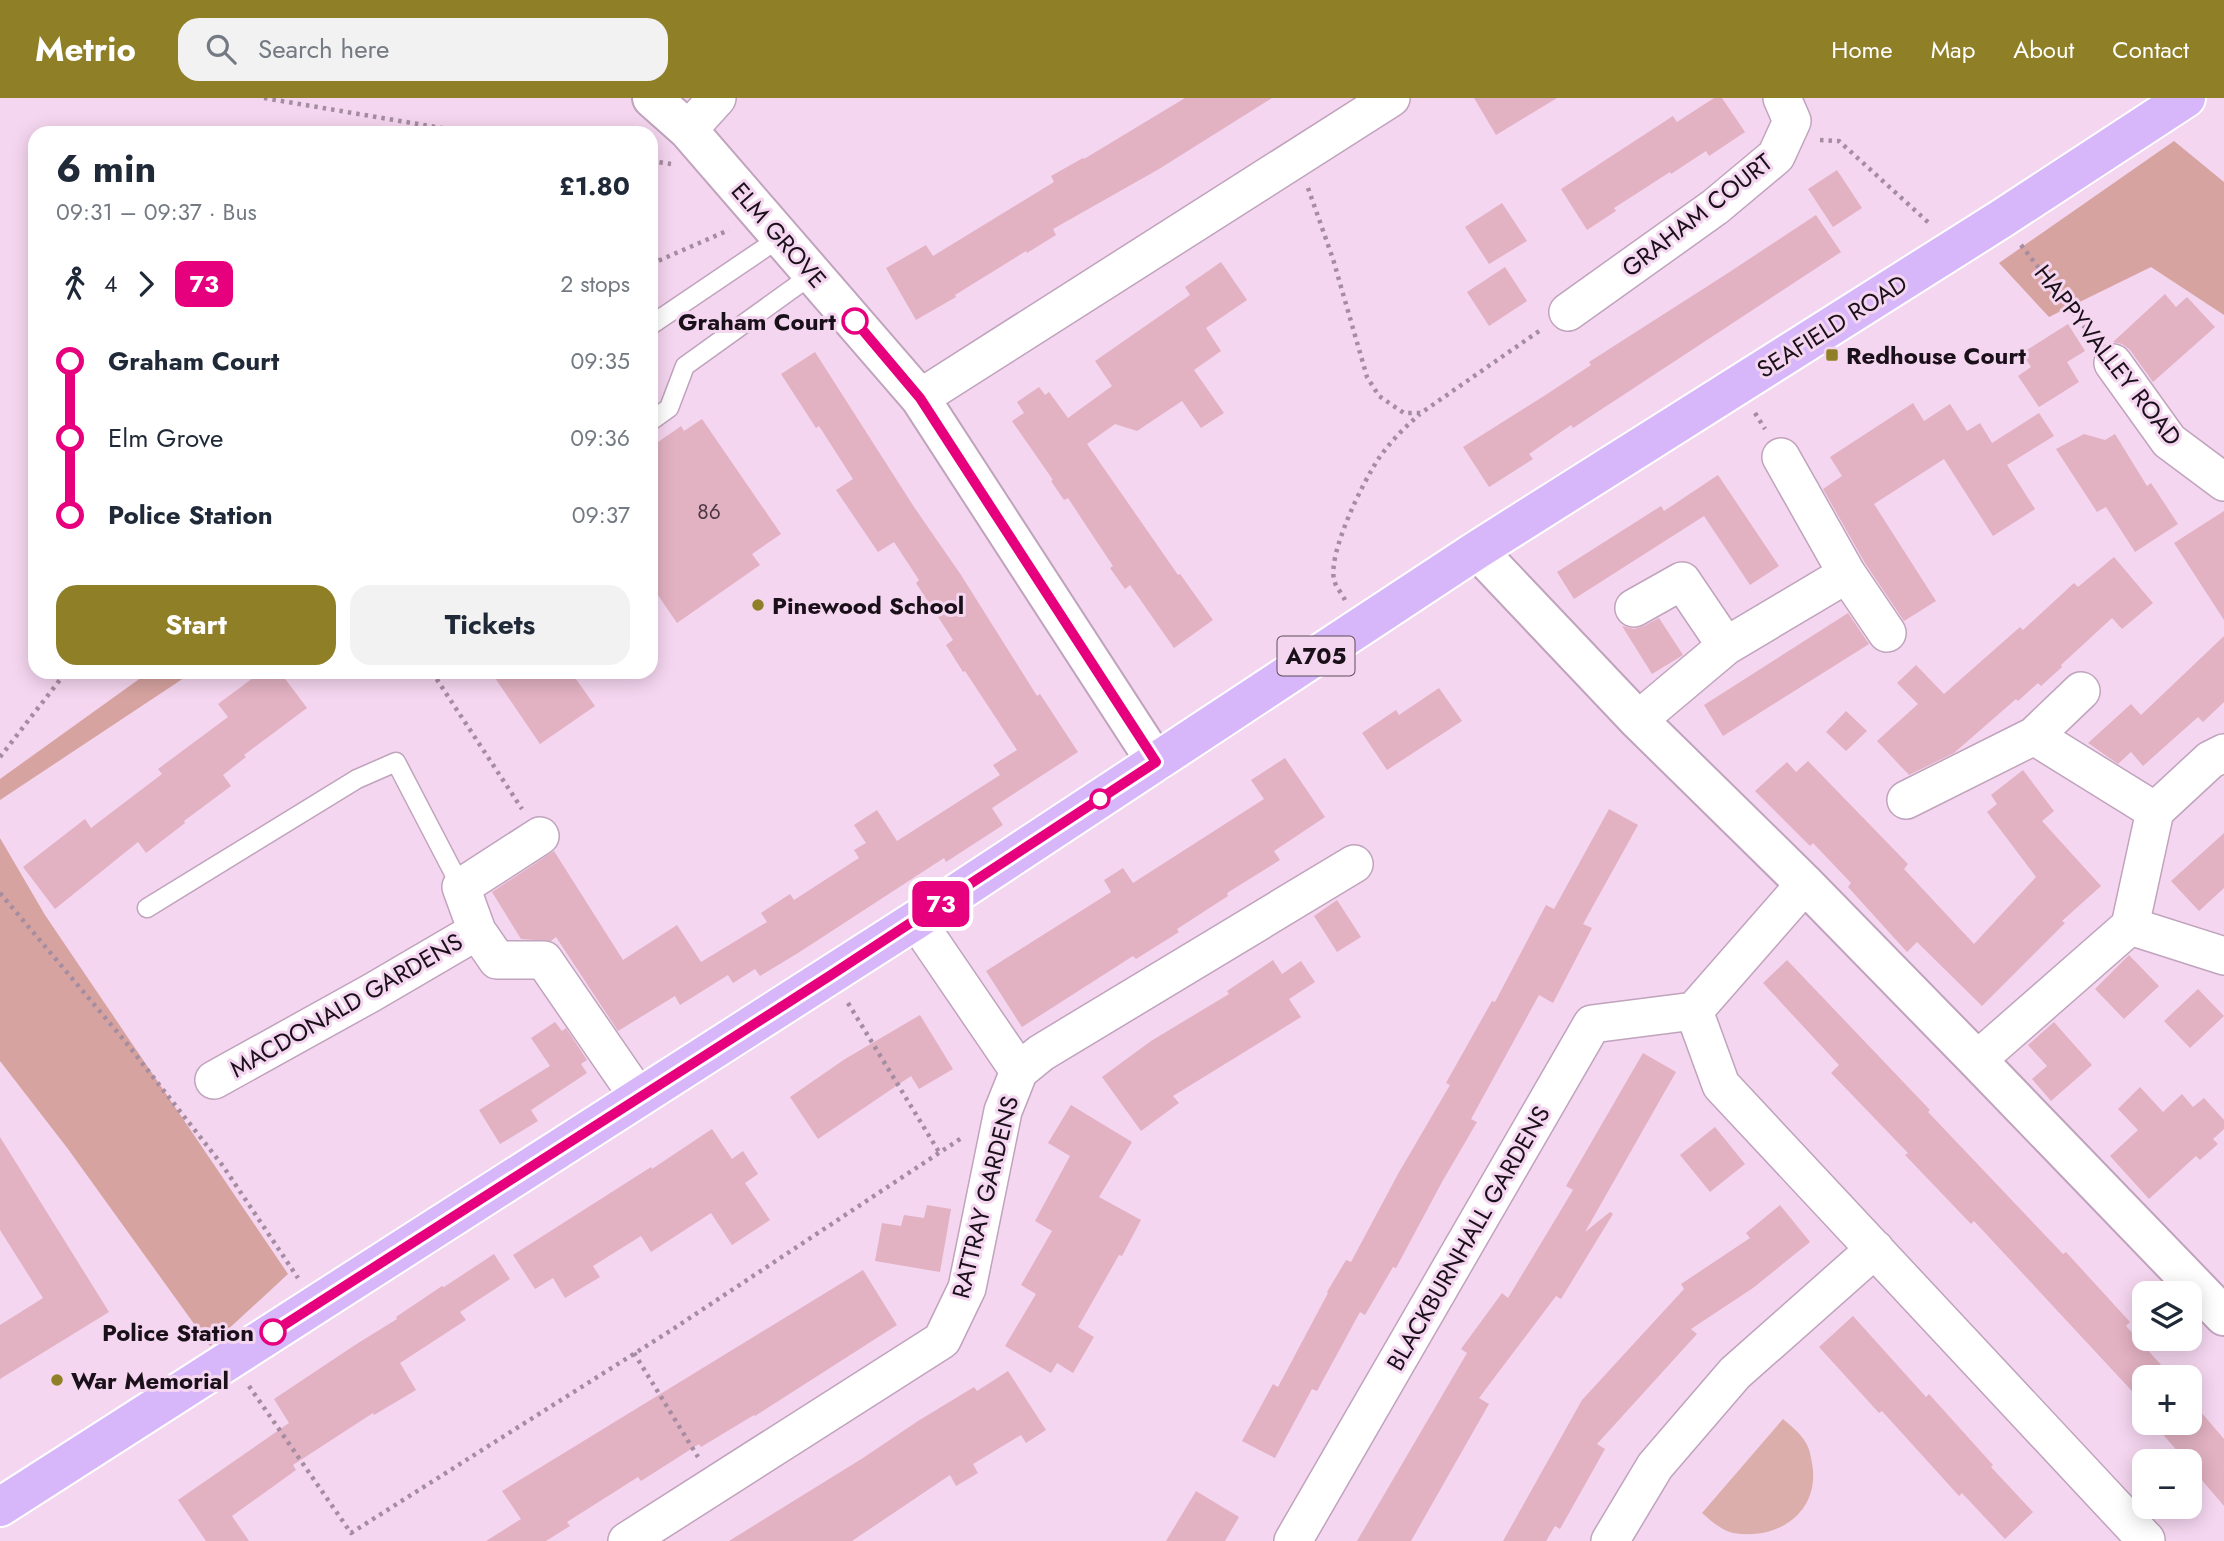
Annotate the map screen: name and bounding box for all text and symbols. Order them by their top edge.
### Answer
search box [178,18,668,81]
text: Metrio [35,26,136,73]
icon: search [202,30,240,68]
text: Search here [258,30,389,68]
text: Home [1831,32,1893,67]
text: Map [1931,32,1975,67]
text: About [2013,32,2074,67]
text: Contact [2112,32,2189,67]
text: 6 min [56,141,156,196]
street label: GRAHAM COURT [1614,145,1780,285]
text: £1.80 [559,167,630,205]
street label: ELM GROVE [723,174,835,296]
text: 09:31 – 09:37 · Bus [56,195,257,229]
street label: HAPPYVALLEY ROAD [2026,257,2190,453]
icon: walk [56,265,94,303]
icon: forward [127,265,165,303]
text: 73 [189,266,219,301]
street label: SEAFIELD ROAD [1750,266,1914,386]
text: 4 [104,267,117,301]
text: 2 stops [560,267,630,301]
place label: Graham Court [678,304,836,339]
marker: Graham Court [842,308,868,334]
place label: Redhouse Court [1846,338,2026,373]
text: Graham Court [108,342,279,380]
text: 09:35 [571,344,630,378]
marker: Redhouse Court [1824,347,1840,363]
text: Elm Grove [108,419,223,457]
text: 09:36 [570,421,630,455]
text: Police Station [108,496,273,534]
house number: 86 [697,497,721,527]
text: 09:37 [572,498,630,532]
button: Start [56,585,336,665]
button: Tickets [350,585,630,665]
place label: Pinewood School [772,588,964,623]
marker: Pinewood School [750,597,766,613]
road number: A705 [1278,636,1354,676]
unlabelled marker [1090,789,1110,809]
line badge: 73 [909,881,972,927]
text: 73 [926,886,956,921]
street label: MACDONALD GARDENS [223,924,469,1086]
street label: RATTRAY GARDENS [943,1092,1027,1302]
street label: BLACKBURNHALL GARDENS [1378,1099,1558,1377]
map controls [2132,1281,2202,1519]
button: layers [2132,1281,2202,1351]
place label: Police Station [102,1315,254,1350]
marker: Police Station [260,1319,286,1345]
place label: War Memorial [71,1363,229,1398]
button: + [2132,1365,2202,1435]
marker: War Memorial [49,1372,65,1388]
button: − [2132,1449,2202,1519]

